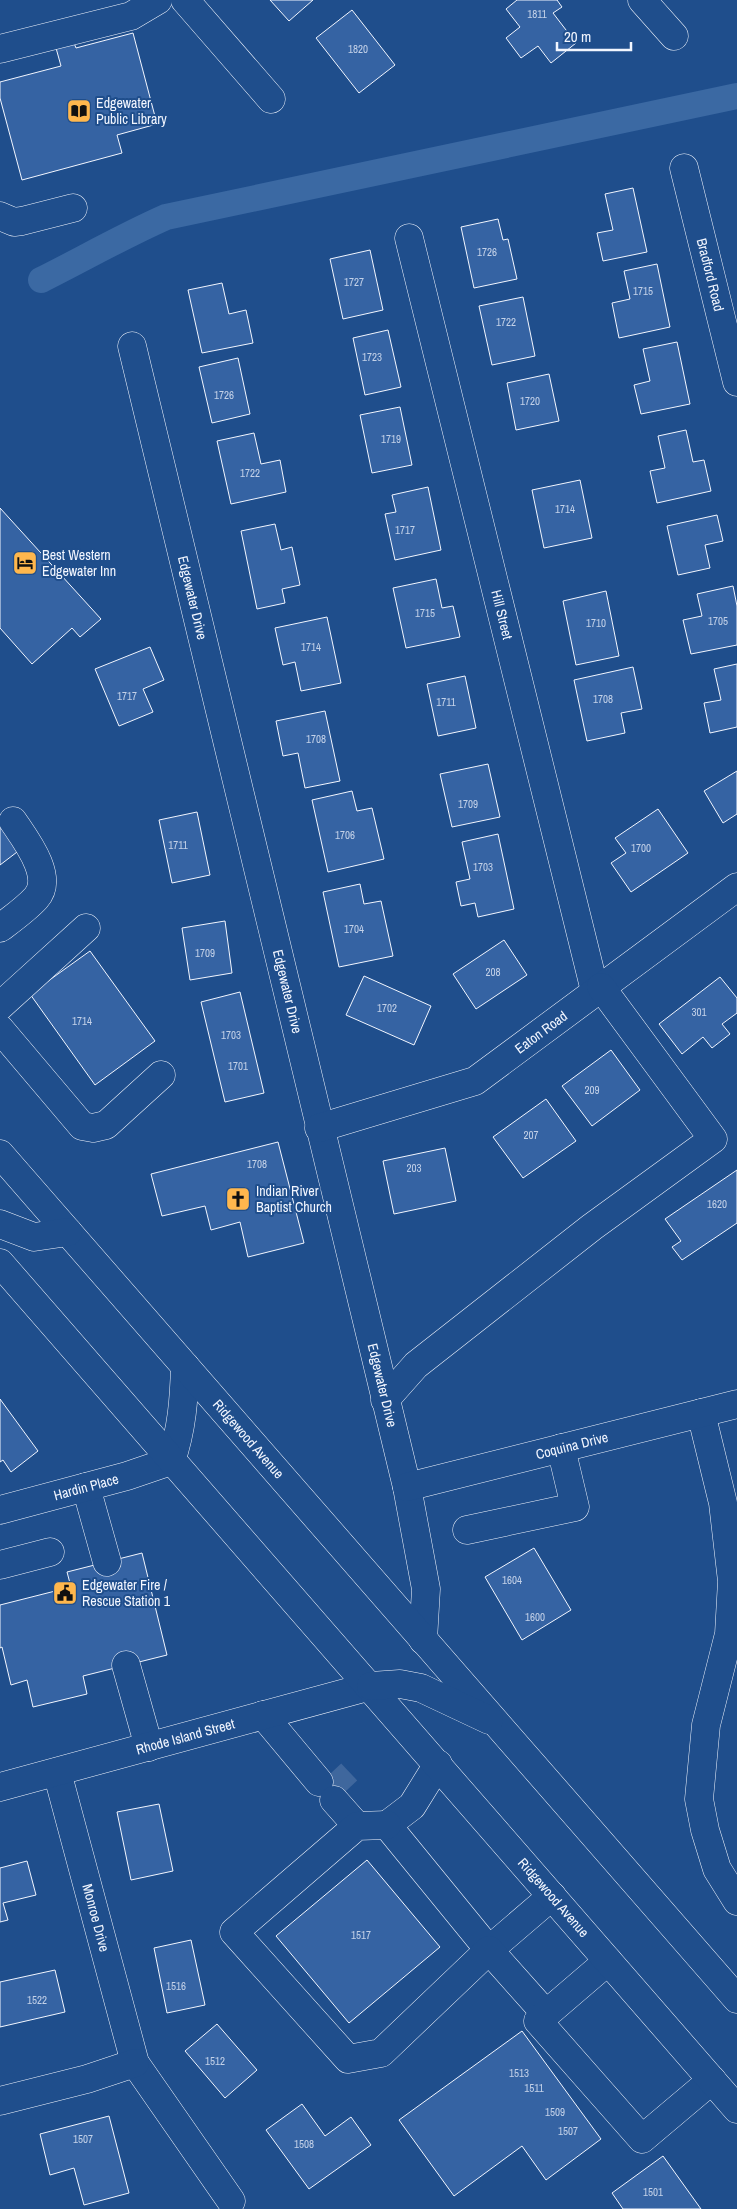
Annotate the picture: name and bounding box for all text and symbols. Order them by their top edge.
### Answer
house number: 1811 [527,7,547,21]
scale bar [557,20,631,52]
text: 20 m [564,26,591,47]
house number: 1820 [348,42,368,56]
place label: Edgewater Public Library [96,94,167,128]
library icon: Edgewater Public Library [66,98,92,124]
street label: Bradford Road [693,236,728,313]
house number: 1726 [477,245,497,259]
house number: 1727 [344,275,364,289]
house number: 1715 [633,284,653,298]
house number: 1722 [496,315,516,329]
house number: 1723 [362,350,382,364]
house number: 1726 [214,388,234,402]
house number: 1720 [520,394,540,408]
house number: 1719 [381,432,401,446]
house number: 1722 [240,466,260,480]
house number: 1714 [555,502,575,516]
house number: 1717 [395,523,415,537]
place label: Best Western Edgewater Inn [42,546,116,580]
hotel icon: Best Western Edgewater Inn [12,550,38,576]
street label: Edgewater Drive [174,554,211,642]
street label: Hill Street [487,588,517,641]
house number: 1715 [415,606,435,620]
house number: 1705 [708,614,728,628]
house number: 1710 [586,616,606,630]
house number: 1714 [301,640,321,654]
house number: 1717 [117,689,137,703]
house number: 1708 [593,692,613,706]
house number: 1711 [436,695,456,709]
house number: 1708 [306,732,326,746]
house number: 1709 [458,797,478,811]
house number: 1706 [335,828,355,842]
house number: 1711 [168,838,188,852]
house number: 1700 [631,841,651,855]
house number: 1703 [473,860,493,874]
house number: 1704 [344,922,364,936]
house number: 1709 [195,946,215,960]
street label: Edgewater Drive [269,948,306,1035]
house number: 208 [485,965,501,979]
house number: 1702 [377,1001,397,1015]
house number: 301 [691,1005,707,1019]
street label: Eaton Road [511,1007,571,1057]
house number: 1714 [72,1014,92,1028]
house number: 1703 [221,1028,241,1042]
house number: 1701 [228,1059,248,1073]
house number: 209 [584,1083,600,1097]
house number: 207 [523,1128,539,1142]
house number: 1708 [247,1157,267,1171]
house number: 203 [406,1161,422,1175]
place label: Indian River Baptist Church [256,1182,332,1216]
church icon: Indian River Baptist Church [225,1186,251,1212]
house number: 1620 [707,1197,727,1211]
street label: Edgewater Drive [364,1342,401,1429]
street label: Ridgewood Avenue [209,1395,288,1482]
street label: Coquina Drive [534,1428,610,1463]
street label: Hardin Place [52,1470,120,1504]
house number: 1604 [502,1573,522,1587]
place label: Edgewater Fire / Rescue Station 1 [82,1576,171,1610]
public building icon: Edgewater Fire / Rescue Station 1 [52,1580,78,1606]
house number: 1600 [525,1610,545,1624]
street label: Rhode Island Street [134,1715,237,1759]
street label: Ridgewood Avenue [514,1854,593,1941]
street label: Monroe Drive [78,1882,114,1954]
house number: 1517 [351,1928,371,1942]
house number: 1516 [166,1979,186,1993]
house number: 1522 [27,1993,47,2007]
house number: 1512 [205,2054,225,2068]
house number: 1513 [509,2066,529,2080]
house number: 1511 [524,2081,544,2095]
house number: 1509 [545,2105,565,2119]
house number: 1507 [558,2124,578,2138]
house number: 1507 [73,2132,93,2146]
house number: 1508 [294,2137,314,2151]
house number: 1501 [643,2185,663,2199]

